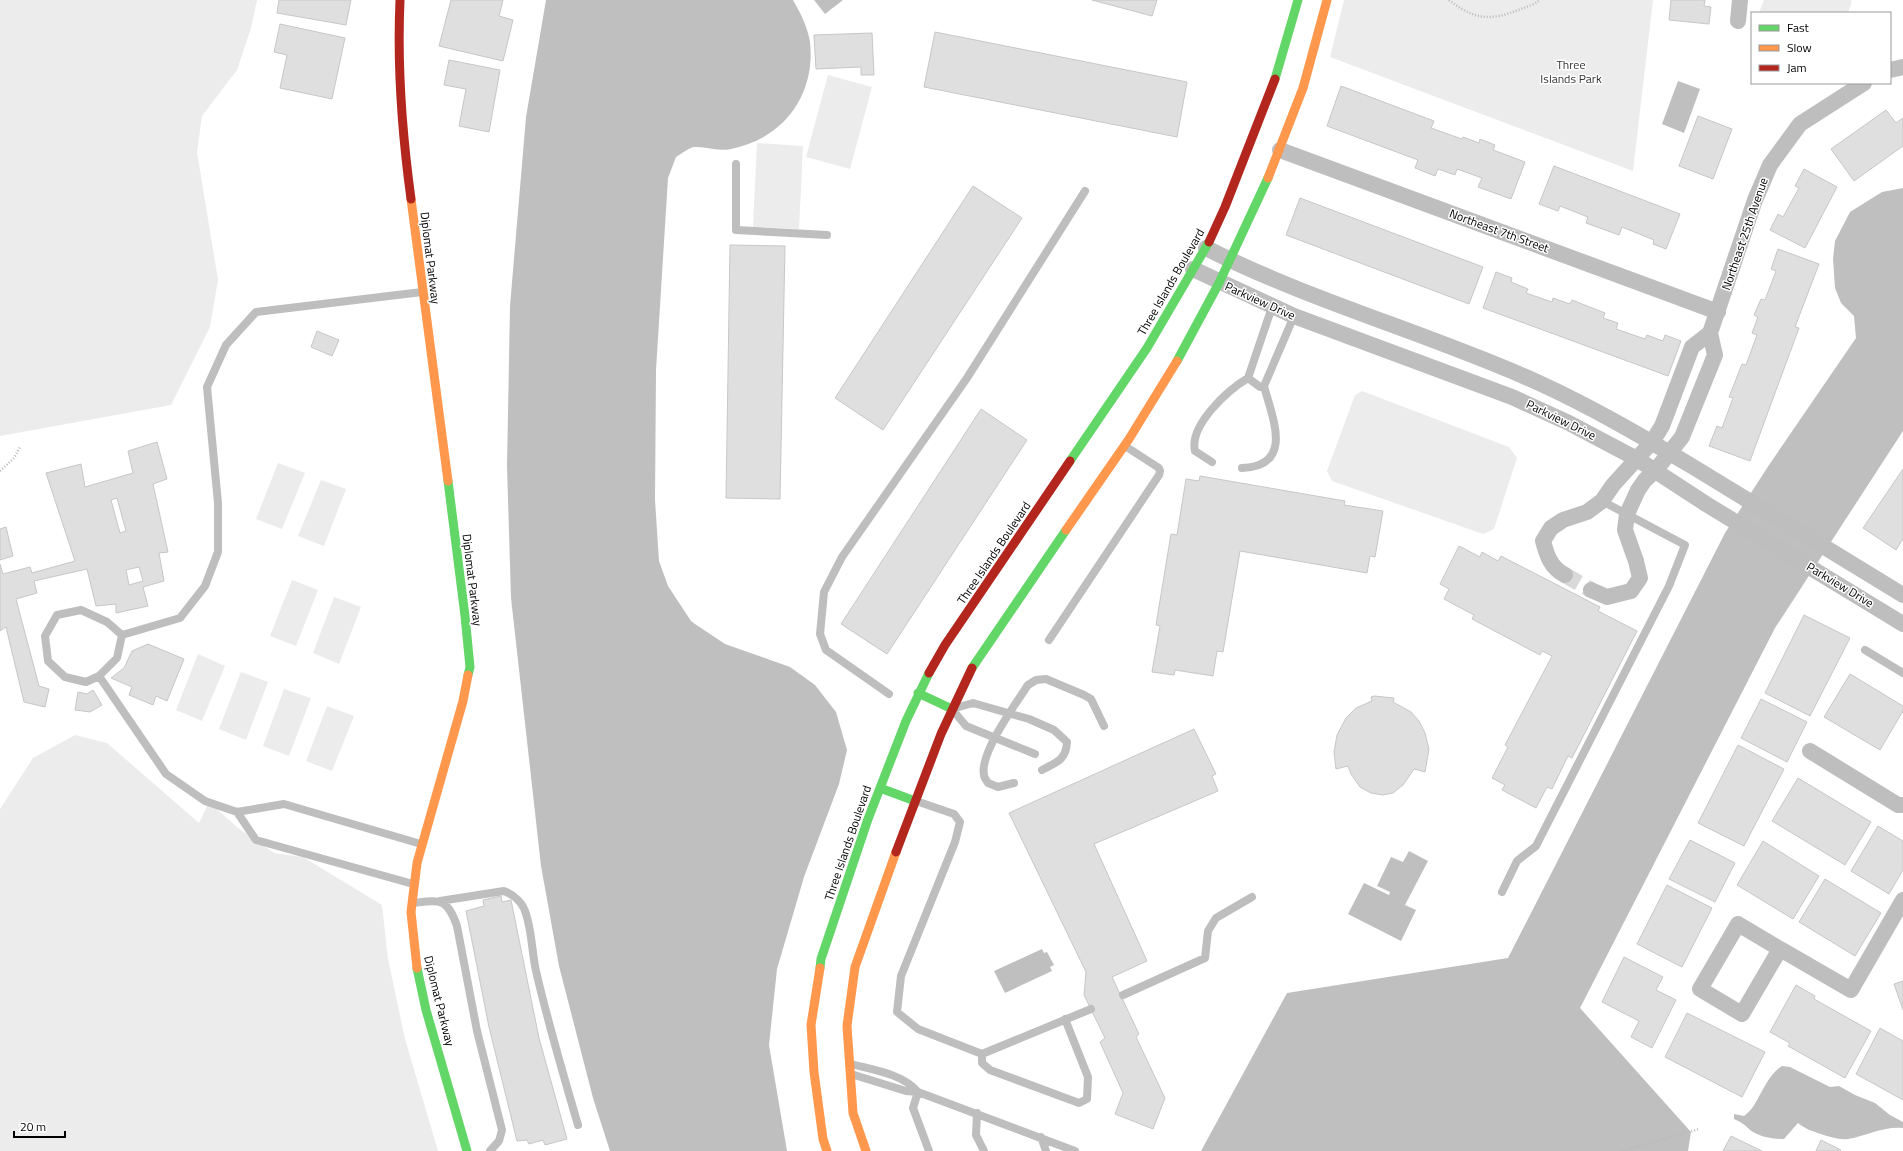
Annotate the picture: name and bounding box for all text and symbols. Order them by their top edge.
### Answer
legend [1751,12,1891,84]
text: Fast [1787,18,1810,37]
text: Slow [1787,38,1812,57]
park label: Three Islands Park [1540,55,1602,88]
text: Jam [1787,58,1807,77]
street label: Northeast 25th Avenue [1716,175,1773,293]
street label: Northeast 7th Street [1447,204,1552,258]
street label: Diplomat Parkway [415,211,446,305]
street label: Three Islands Boulevard [1132,225,1209,339]
street label: Parkview Drive [1222,277,1299,325]
street label: Parkview Drive [1523,394,1599,445]
street label: Three Islands Boulevard [952,497,1035,608]
street label: Diplomat Parkway [457,533,488,627]
street label: Parkview Drive [1803,557,1877,612]
street label: Three Islands Boulevard [819,783,876,903]
street label: Diplomat Parkway [419,954,460,1048]
scale bar [14,1113,65,1139]
text: 20 m [20,1117,46,1136]

